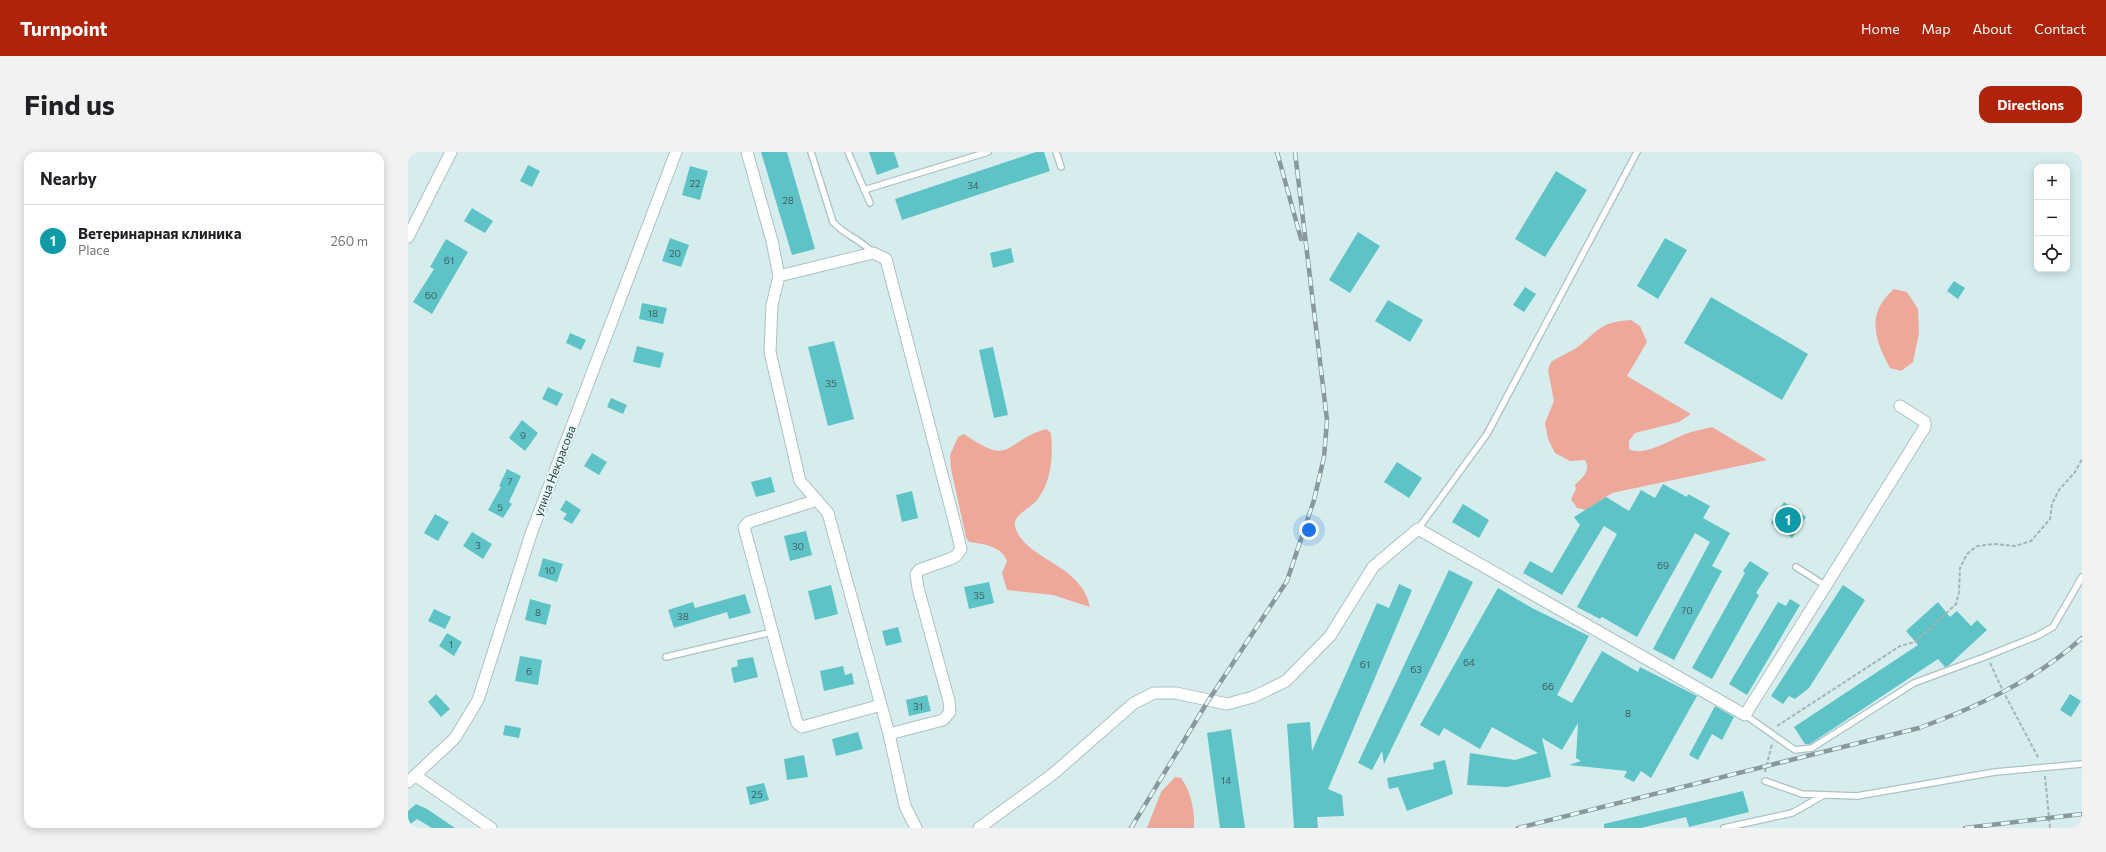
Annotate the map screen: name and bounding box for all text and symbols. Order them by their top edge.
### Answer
text: Turnpoint [20,17,108,40]
text: Home [1861,20,1900,37]
text: Map [1922,20,1950,37]
text: About [1972,20,2012,37]
text: Contact [2034,20,2086,37]
button: Directions [1979,86,2082,123]
text: Find us [24,87,115,121]
map controls [2034,164,2070,272]
button: + [2034,164,2070,200]
text: Nearby [40,168,97,189]
house number: 22 [689,177,701,189]
house number: 34 [967,179,979,191]
house number: 28 [782,194,794,206]
button: − [2034,200,2070,236]
text: Ветеринарная клиника [78,224,242,242]
text: 1 [50,233,56,249]
text: 260 m [331,233,368,249]
button: locate [2034,236,2070,272]
text: Place [78,242,110,258]
house number: 20 [669,247,681,259]
house number: 61 [444,254,454,266]
house number: 60 [425,289,437,301]
house number: 18 [648,307,658,319]
house number: 35 [825,377,837,389]
street label: улица Некрасова [530,423,578,518]
house number: 9 [520,429,526,441]
house number: 7 [507,475,513,487]
house number: 5 [497,501,503,513]
pin: 1 [1775,505,1801,535]
your location [1299,520,1319,540]
house number: 3 [475,539,481,551]
house number: 30 [792,540,804,552]
house number: 69 [1657,559,1669,571]
house number: 10 [545,564,555,576]
house number: 35 [973,589,985,601]
house number: 70 [1681,604,1693,616]
house number: 8 [535,606,541,618]
house number: 38 [677,610,689,622]
house number: 1 [449,638,453,650]
house number: 64 [1463,656,1475,668]
house number: 61 [1360,658,1370,670]
house number: 63 [1410,663,1422,675]
house number: 6 [526,665,532,677]
house number: 66 [1542,680,1554,692]
house number: 31 [913,700,923,712]
house number: 8 [1625,707,1631,719]
house number: 14 [1221,774,1231,786]
house number: 25 [751,788,763,800]

